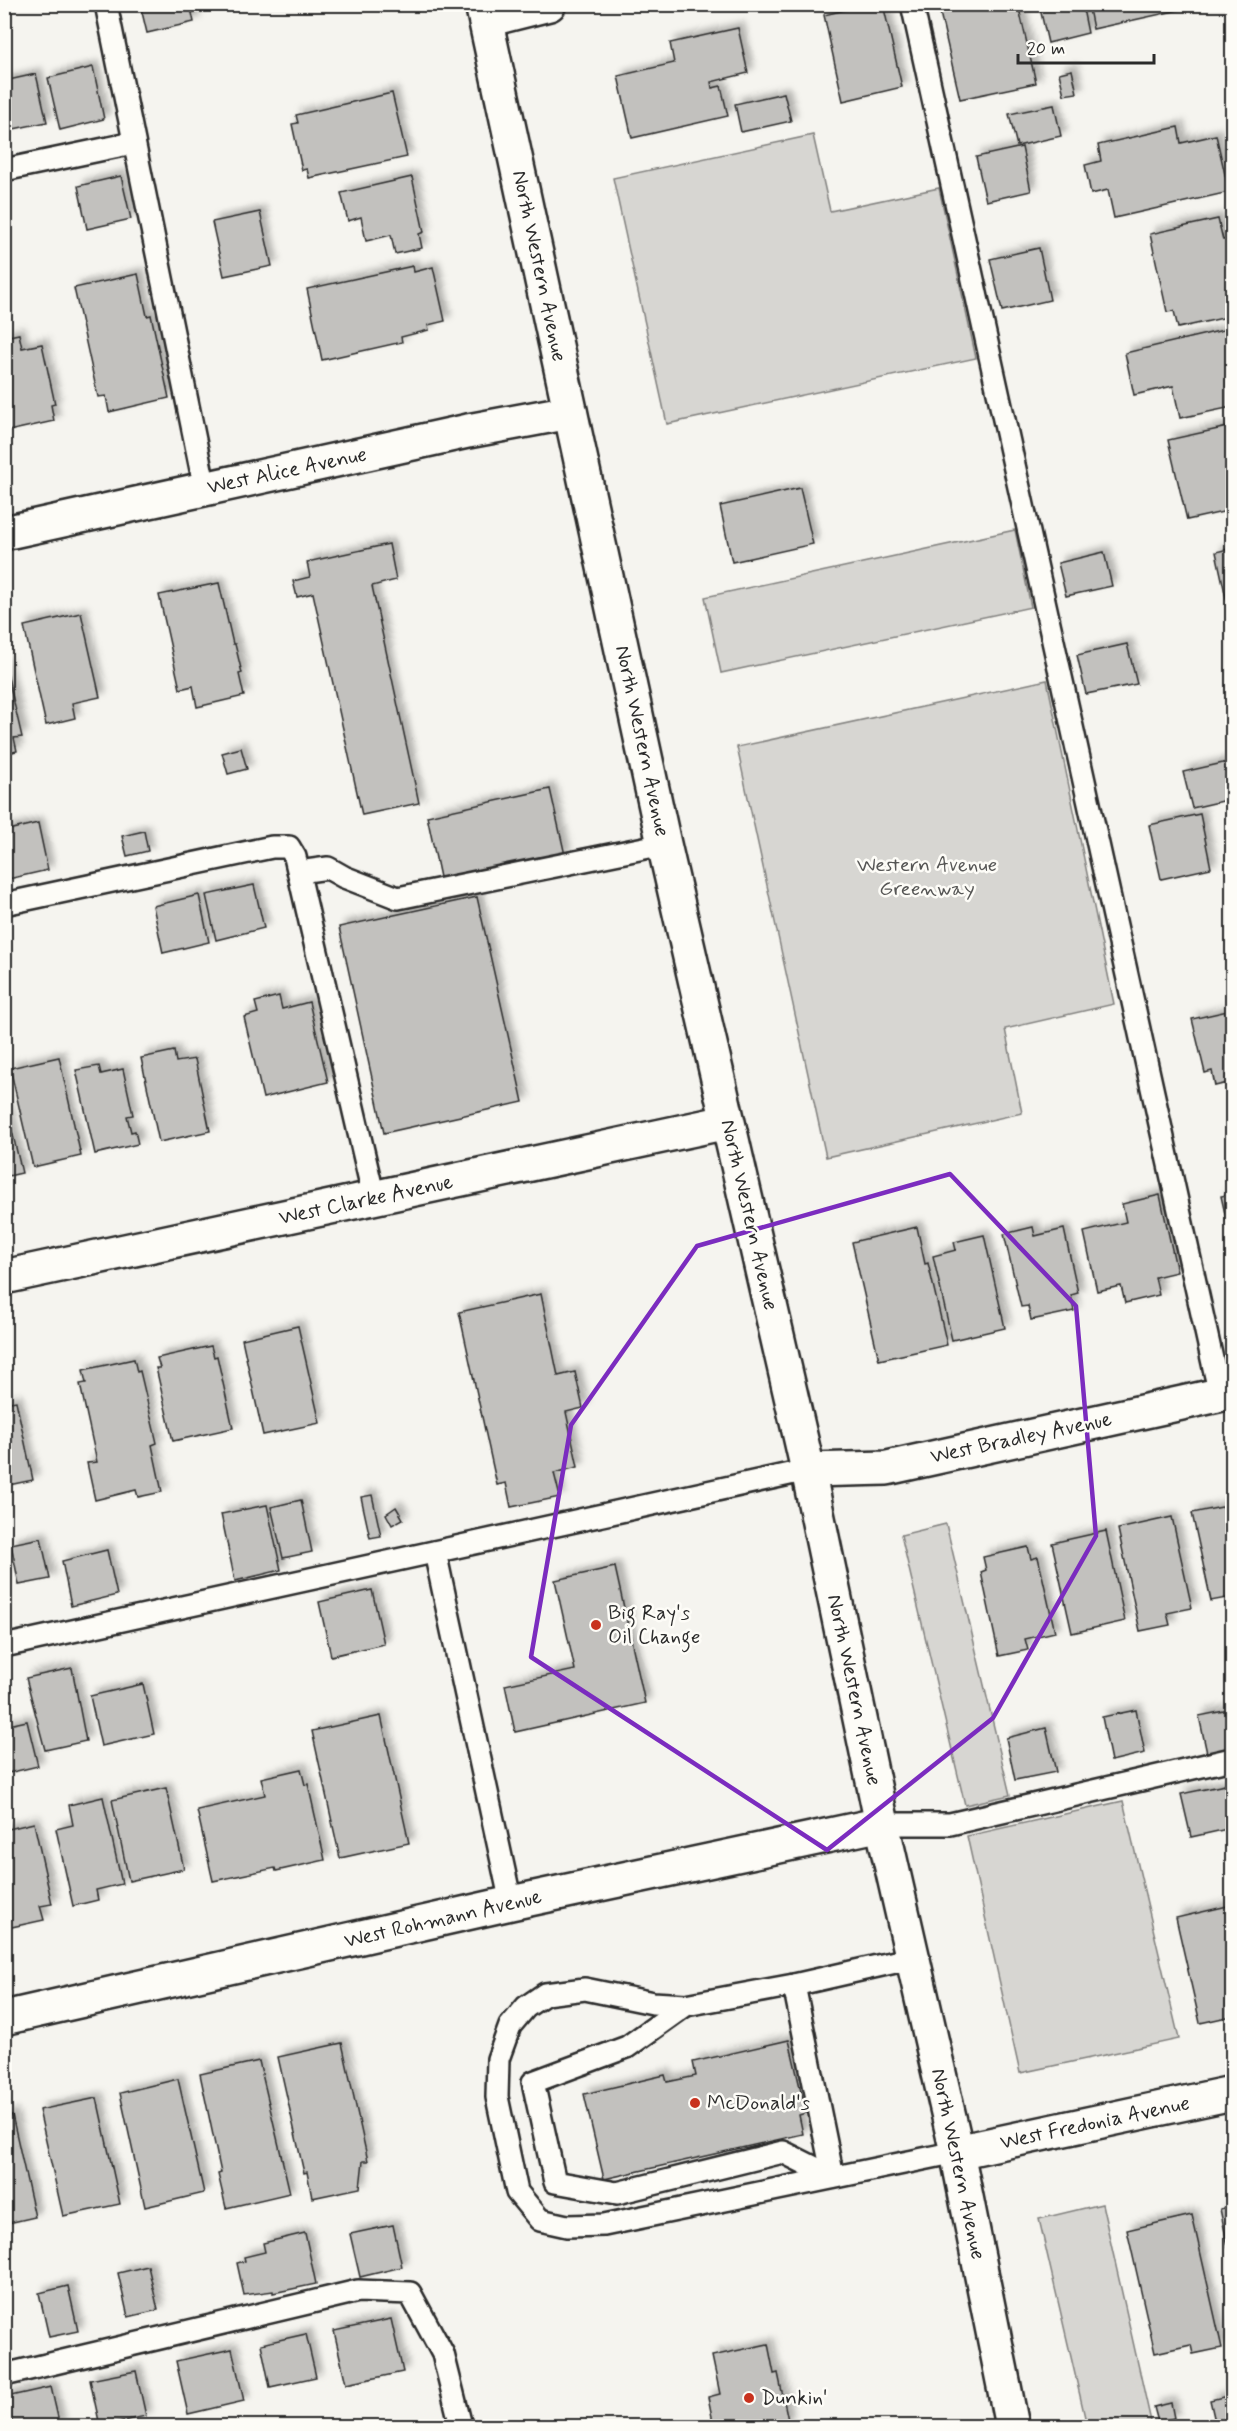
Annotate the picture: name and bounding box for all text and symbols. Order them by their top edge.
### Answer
scale bar [1018,27,1154,65]
text: 20 m [1027,37,1065,61]
street label: North Western Avenue [505,168,573,364]
street label: West Alice Avenue [205,440,369,502]
street label: North Western Avenue [608,643,676,839]
park label: Western Avenue Greenway [857,851,997,903]
street label: North Western Avenue [713,1117,785,1313]
street label: West Clarke Avenue [276,1168,456,1232]
street label: West Bradley Avenue [928,1405,1114,1471]
street label: North Western Avenue [820,1592,888,1788]
place label: Big Ray's Oil Change [608,1599,700,1653]
marker: Big Ray's Oil Change [589,1618,603,1632]
street label: West Rohmann Avenue [341,1883,545,1955]
street label: North Western Avenue [924,2066,992,2262]
place label: McDonald's [707,2089,810,2117]
street label: West Fredonia Avenue [998,2089,1192,2157]
marker: McDonald's [688,2096,702,2110]
place label: Dunkin' [761,2384,828,2412]
marker: Dunkin' [742,2391,756,2405]

